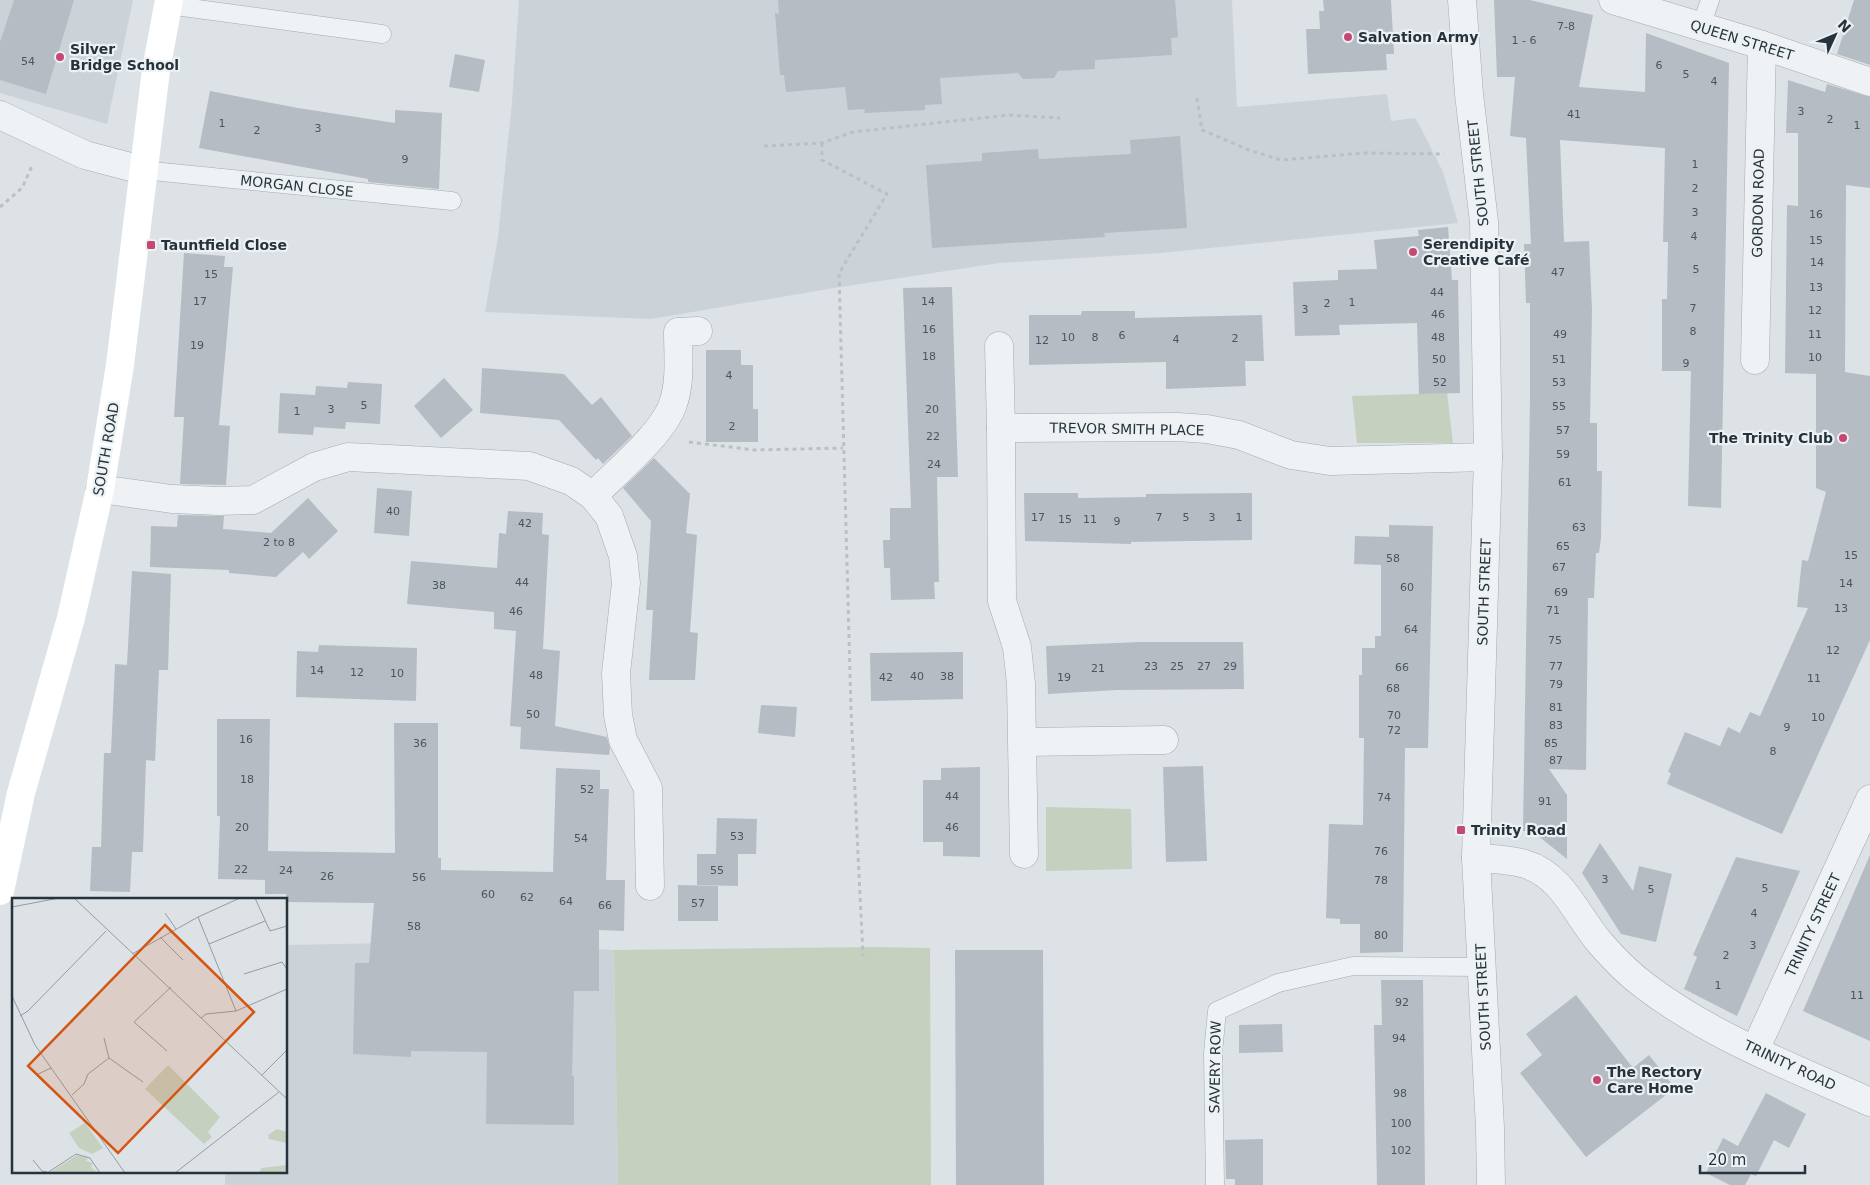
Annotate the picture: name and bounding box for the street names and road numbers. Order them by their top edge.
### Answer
street label: QUEEN STREET [1688,17,1796,63]
street label: SOUTH STREET [1464,118,1492,227]
street label: GORDON ROAD [1749,148,1767,258]
street label: MORGAN CLOSE [239,172,355,200]
street label: SOUTH ROAD [90,401,122,497]
street label: TREVOR SMITH PLACE [1048,420,1205,438]
street label: SOUTH STREET [1474,538,1494,646]
street label: TRINITY STREET [1782,870,1844,980]
street label: SOUTH STREET [1472,943,1494,1051]
street label: SAVERY ROW [1206,1020,1224,1113]
street label: TRINITY ROAD [1741,1036,1838,1093]

